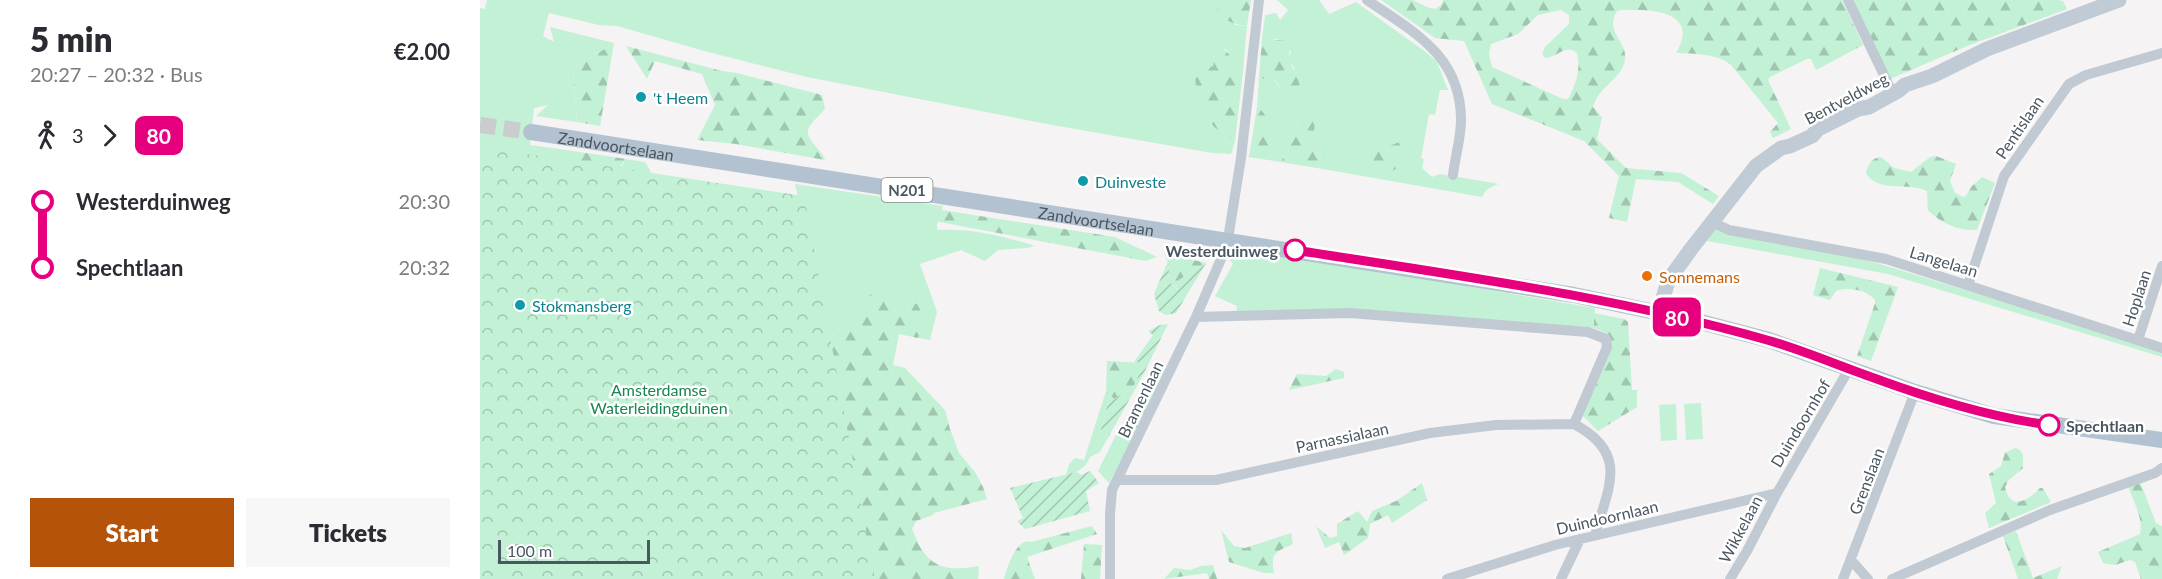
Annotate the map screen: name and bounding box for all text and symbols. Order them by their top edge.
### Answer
text: 5 min [30,19,112,59]
text: €2.00 [394,38,450,65]
text: 20:27 – 20:32 · Bus [30,62,203,86]
street label: Bentveldweg [1801,68,1891,128]
place label: 't Heem [653,88,708,107]
marker: 't Heem [634,90,648,104]
street label: Pentislaan [1991,92,2047,162]
icon: walk [30,119,63,152]
icon: forward [93,119,126,152]
text: 3 [72,123,84,147]
text: 80 [147,123,171,148]
street label: Zandvoortselaan [557,127,675,164]
place label: Duinveste [1095,172,1166,191]
marker: Duinveste [1076,174,1090,188]
road number: N201 [882,178,932,202]
text: Westerduinweg [76,188,231,215]
text: 20:30 [399,189,450,213]
street label: Zandvoortselaan [1037,202,1156,239]
marker: Westerduinweg [1284,239,1306,261]
place label: Westerduinweg [1166,241,1279,260]
street label: Langelaan [1908,242,1980,280]
text: Spechtlaan [76,254,183,281]
text: 20:32 [399,255,450,279]
place label: Sonnemans [1659,267,1740,286]
street label: Hoplaan [2118,267,2154,329]
marker: Sonnemans [1640,269,1654,283]
place label: Stokmansberg [532,296,632,315]
marker: Stokmansberg [513,298,527,312]
line badge: 80 [1650,298,1704,336]
text: 80 [1665,305,1689,330]
street label: Bramenlaan [1113,358,1167,440]
street label: Duindoornhof [1766,375,1834,470]
park label: Amsterdamse Waterleidingduinen [590,380,728,417]
marker: Spechtlaan [2038,414,2060,436]
place label: Spechtlaan [2066,416,2144,435]
street label: Parnassialaan [1294,418,1390,456]
street label: Grenslaan [1845,445,1887,517]
street label: Wikkelaan [1714,492,1766,566]
street label: Duindoornlaan [1554,496,1660,538]
button: Start [30,498,234,567]
button: Tickets [246,498,450,567]
scale bar [498,537,650,564]
text: 100 m [507,541,552,560]

